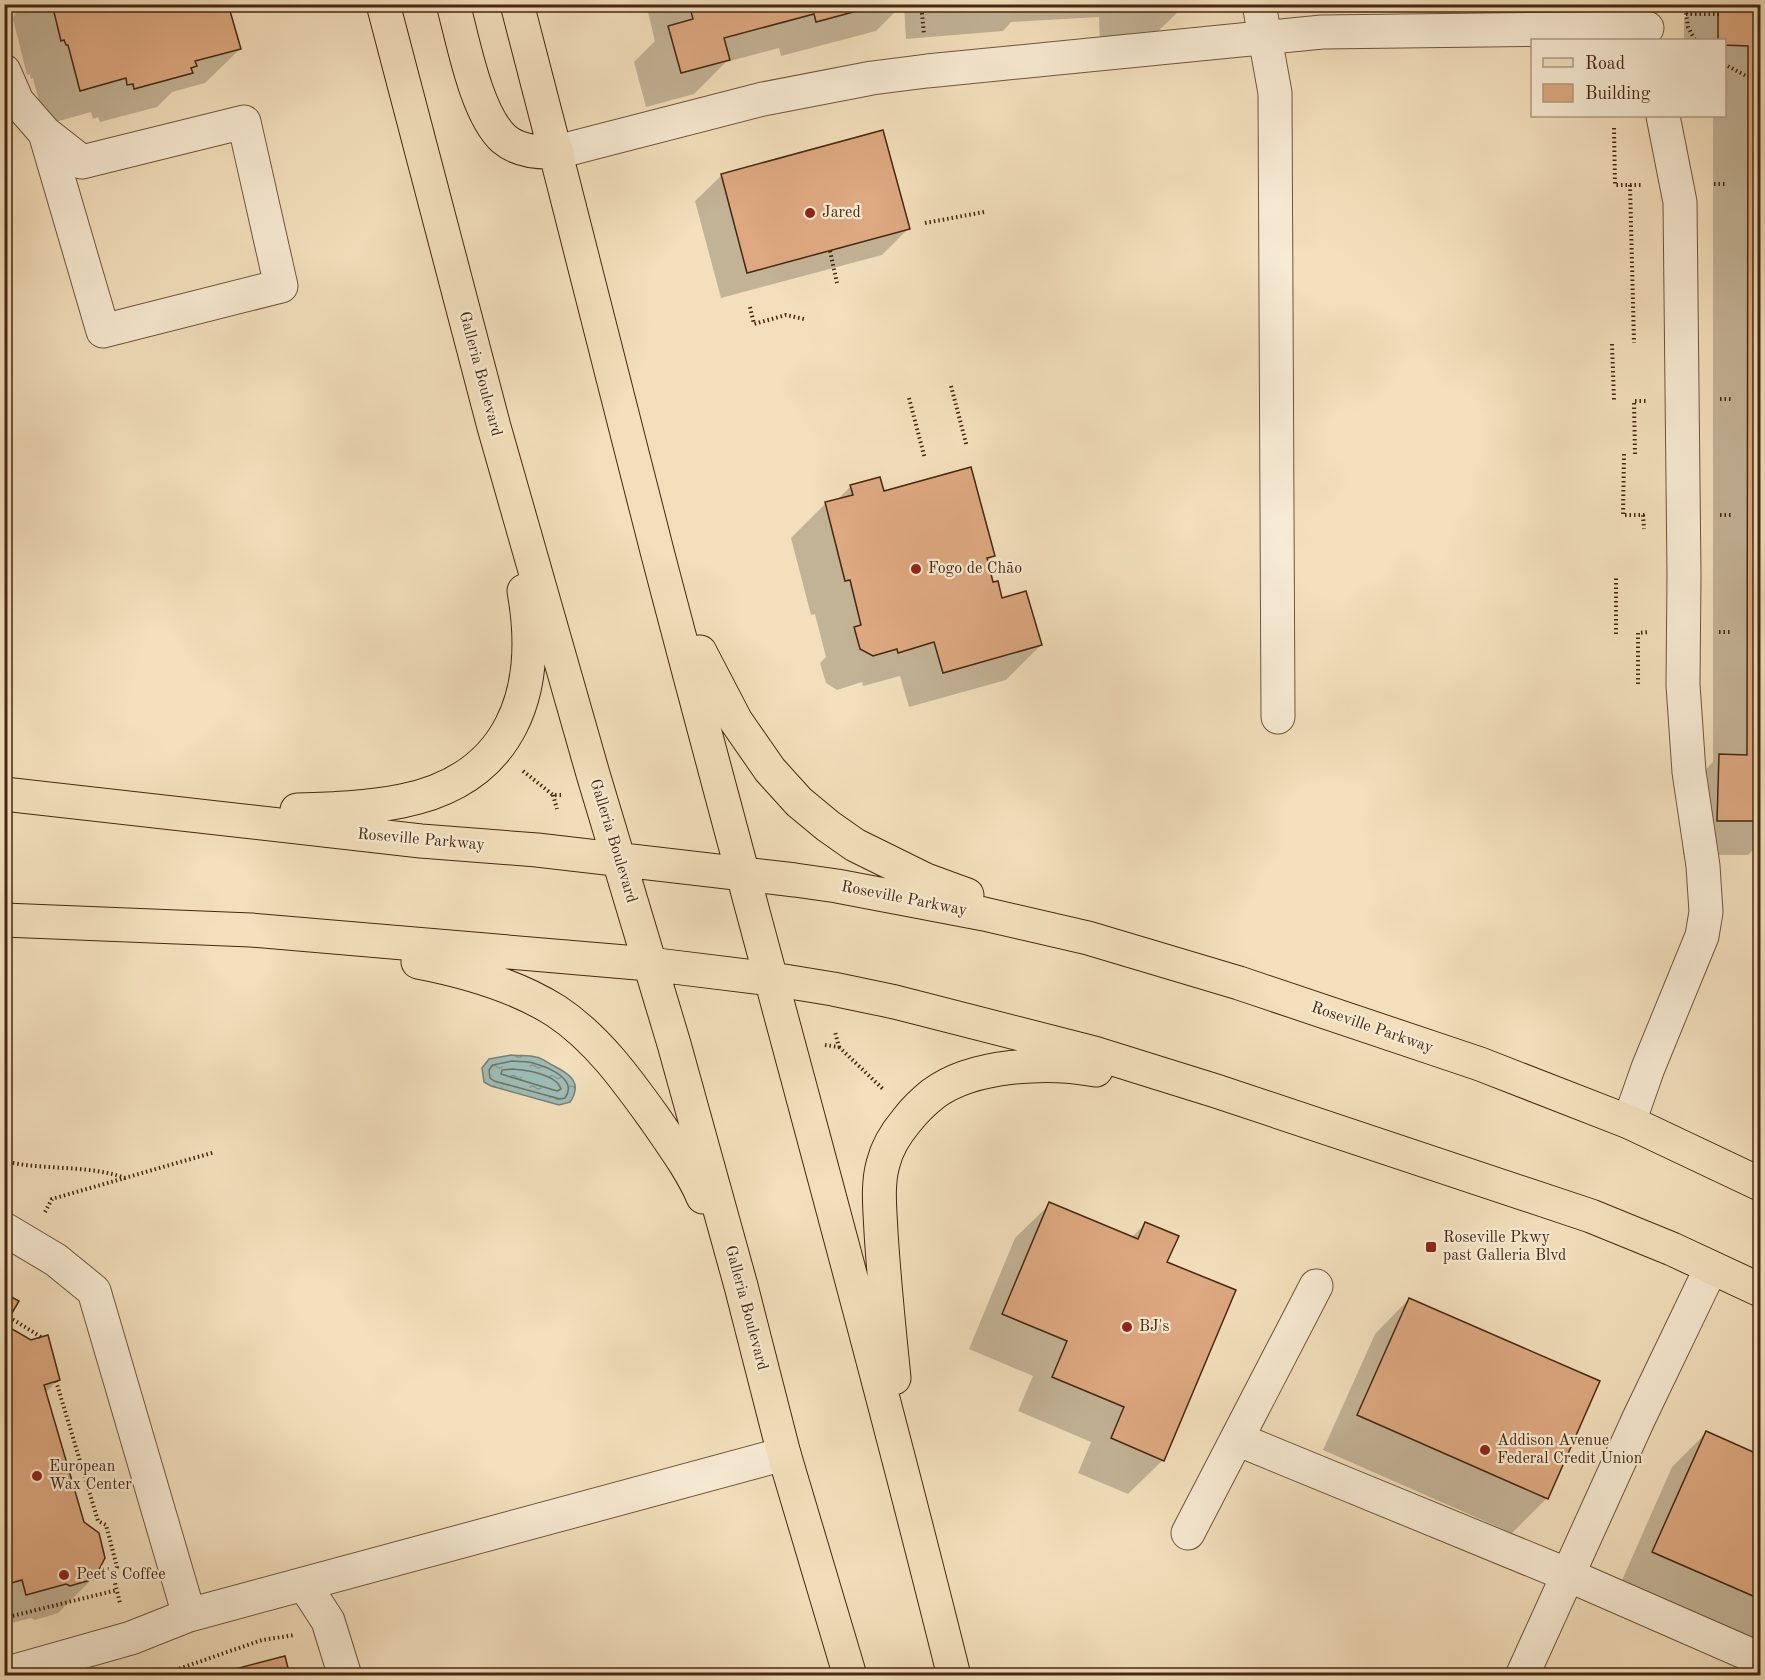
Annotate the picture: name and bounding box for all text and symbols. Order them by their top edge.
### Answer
legend [1531,39,1726,117]
text: Road [1585,55,1625,73]
text: Building [1585,85,1651,103]
place label: Jared [822,205,861,221]
marker: Jared [803,206,817,220]
street label: Galleria Boulevard [456,310,504,438]
place label: Fogo de Chão [928,561,1022,577]
marker: Fogo de Chão [909,562,923,576]
street label: Galleria Boulevard [587,777,639,905]
street label: Roseville Parkway [357,826,486,854]
street label: Roseville Parkway [840,879,969,919]
street label: Roseville Parkway [1309,1000,1436,1057]
place label: Roseville Pkwy past Galleria Blvd [1443,1230,1566,1264]
marker: Roseville Pkwy past Galleria Blvd [1424,1240,1438,1254]
street label: Galleria Boulevard [722,1244,770,1372]
place label: BJ's [1139,1319,1170,1335]
marker: BJ's [1120,1320,1134,1334]
place label: Addison Avenue Federal Credit Union [1497,1433,1643,1467]
marker: Addison Avenue Federal Credit Union [1478,1443,1492,1457]
place label: European Wax Center [49,1459,132,1493]
marker: European Wax Center [30,1469,44,1483]
place label: Peet's Coffee [76,1567,166,1583]
marker: Peet's Coffee [57,1568,71,1582]

